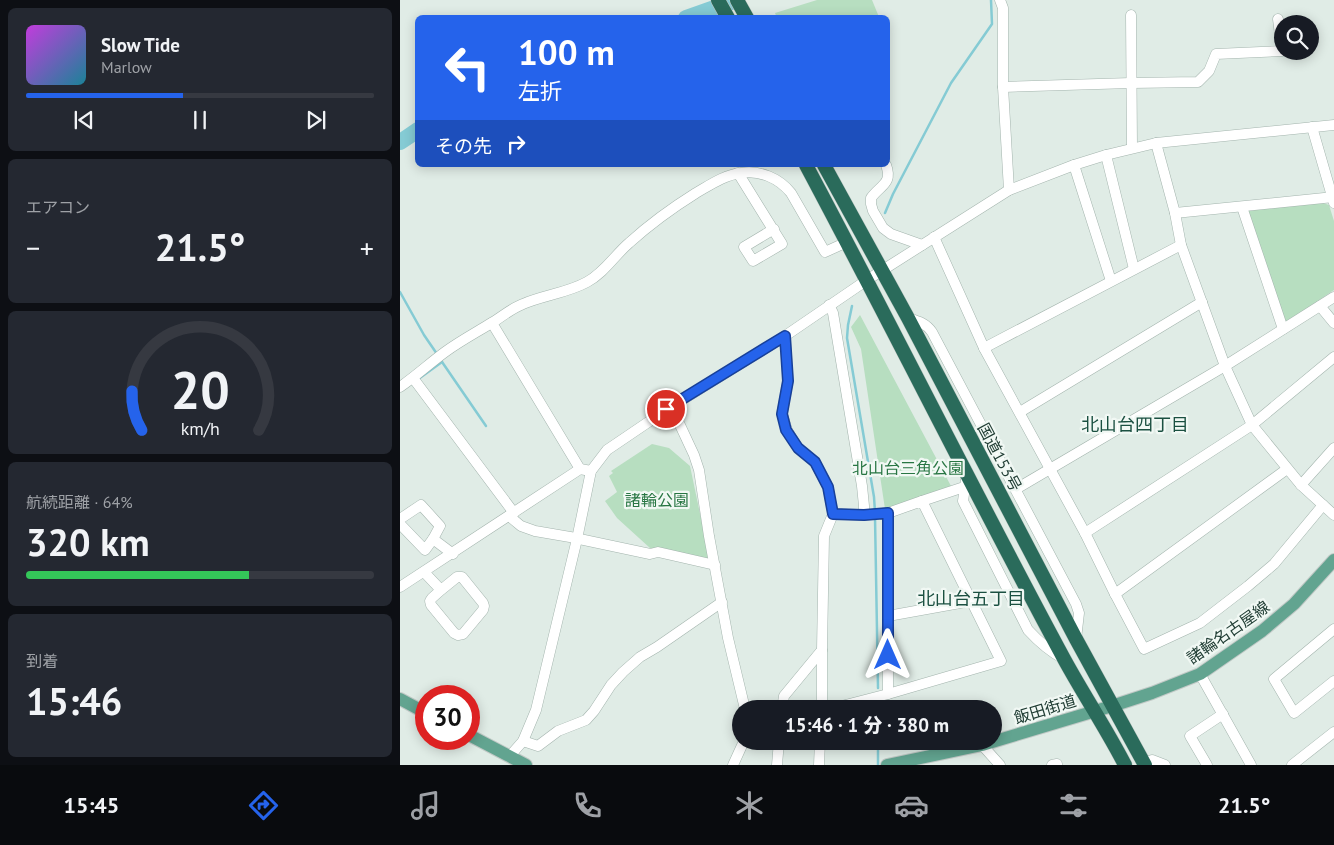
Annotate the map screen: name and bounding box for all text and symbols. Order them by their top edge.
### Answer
map controls [1274,15,1319,60]
button: search [1274,15,1319,60]
text: 100 m [518,29,615,75]
text: Slow Tide [101,33,180,57]
icon: left [435,35,500,100]
text: Marlow [101,57,152,77]
text: 左折 [518,77,562,105]
icon: previous [70,106,98,134]
icon: pause [186,106,214,134]
icon: next [302,106,330,134]
icon: right [502,130,530,158]
text: その先 [435,134,492,158]
text: エアコン [26,197,90,217]
text: 21.5° [155,222,245,271]
text: − [26,229,40,266]
text: + [360,229,374,266]
text: 20 [171,356,229,423]
pin [645,388,687,430]
icon: arrive [652,395,680,423]
district label: 北山台四丁目 [1081,413,1189,436]
text: km/h [180,417,220,440]
street label: 国道153号 [974,420,1026,494]
park label: 北山台三角公園 [852,458,964,478]
park label: 諸輪公園 [625,490,689,510]
text: 航続距離 · 64% [26,492,133,512]
text: 320 km [26,517,150,566]
district label: 北山台五丁目 [917,587,1025,610]
street label: 諸輪名古屋線 [1183,596,1273,668]
position arrow [861,628,913,680]
text: 到着 [26,651,58,671]
text: 15:46 [26,676,122,725]
speed limit sign: 30 [415,685,480,750]
street label: 飯田街道 [1011,690,1079,728]
text: 15:46 · 1 分 · 380 m [785,713,949,737]
icon: directions [246,788,281,823]
icon: music [408,788,443,823]
icon: phone [570,788,605,823]
icon: climate [732,788,767,823]
icon: car [894,788,929,823]
icon: filters [1056,788,1091,823]
text: 15:45 [63,791,119,819]
text: 21.5° [1218,791,1270,819]

